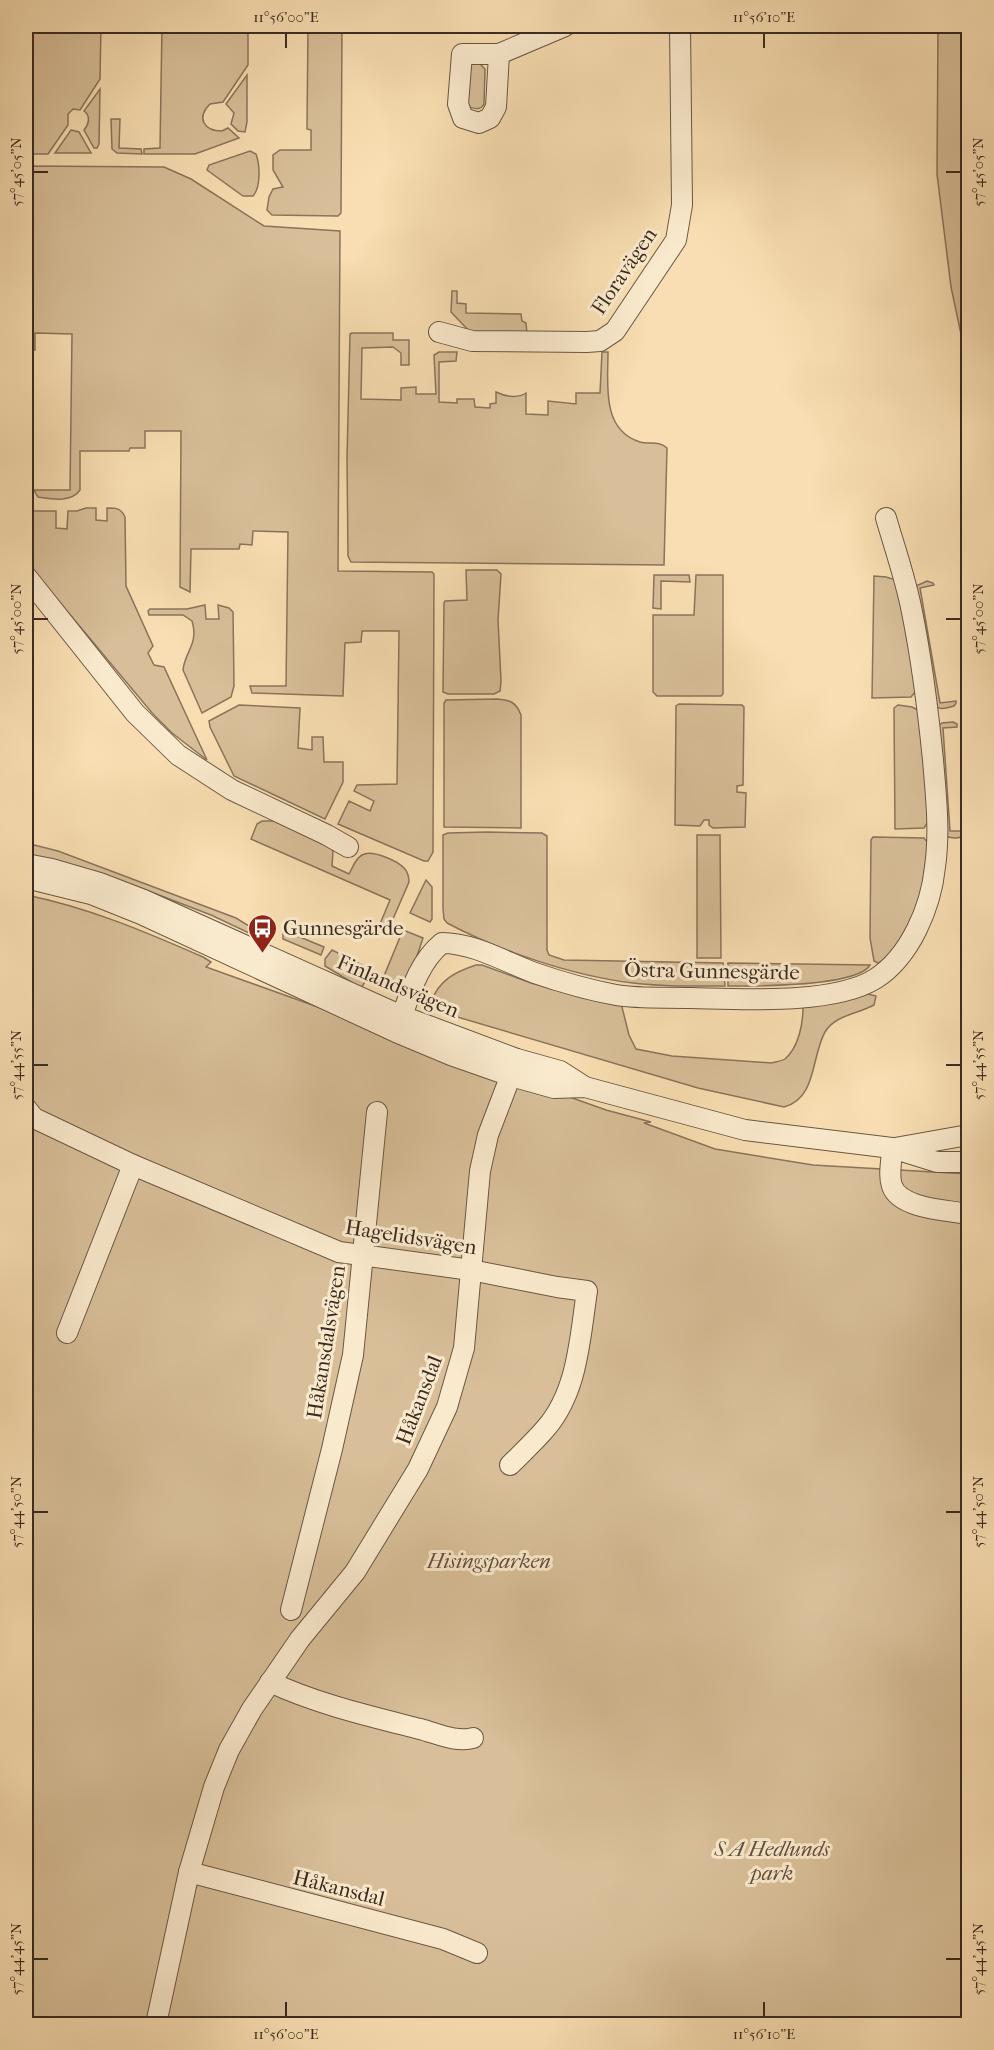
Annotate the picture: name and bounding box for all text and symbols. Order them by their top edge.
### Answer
text: 11°56'00"E [253,8,319,26]
text: 11°56'10"E [733,8,795,26]
text: 57°45'05"N [7,137,25,207]
text: 57°45'05"N [969,137,987,207]
street label: Floravägen [586,223,662,319]
text: 57°45'00"N [7,583,25,655]
text: 57°45'00"N [969,583,987,655]
bus stop icon: Gunnesgärde [246,912,278,954]
place label: Gunnesgärde [283,916,404,940]
street label: Finlandsvägen [333,949,463,1023]
street label: Östra Gunnesgärde [624,957,800,985]
text: 57°44'55"N [7,1029,25,1100]
text: 57°44'55"N [969,1029,987,1100]
street label: Hagelidsvägen [344,1215,478,1259]
street label: Håkansdalsvägen [302,1263,350,1421]
street label: Håkansdal [391,1352,447,1448]
text: 57°44'50"N [7,1475,25,1548]
text: 57°44'50"N [969,1475,987,1548]
park label: Hisingsparken [426,1549,551,1573]
park label: S A Hedlunds park [713,1837,830,1885]
street label: Håkansdal [291,1865,388,1911]
text: 57°44'45"N [7,1922,25,1995]
text: 57°44'45"N [969,1922,987,1995]
text: 11°56'00"E [253,2025,319,2043]
text: 11°56'10"E [733,2025,795,2043]

